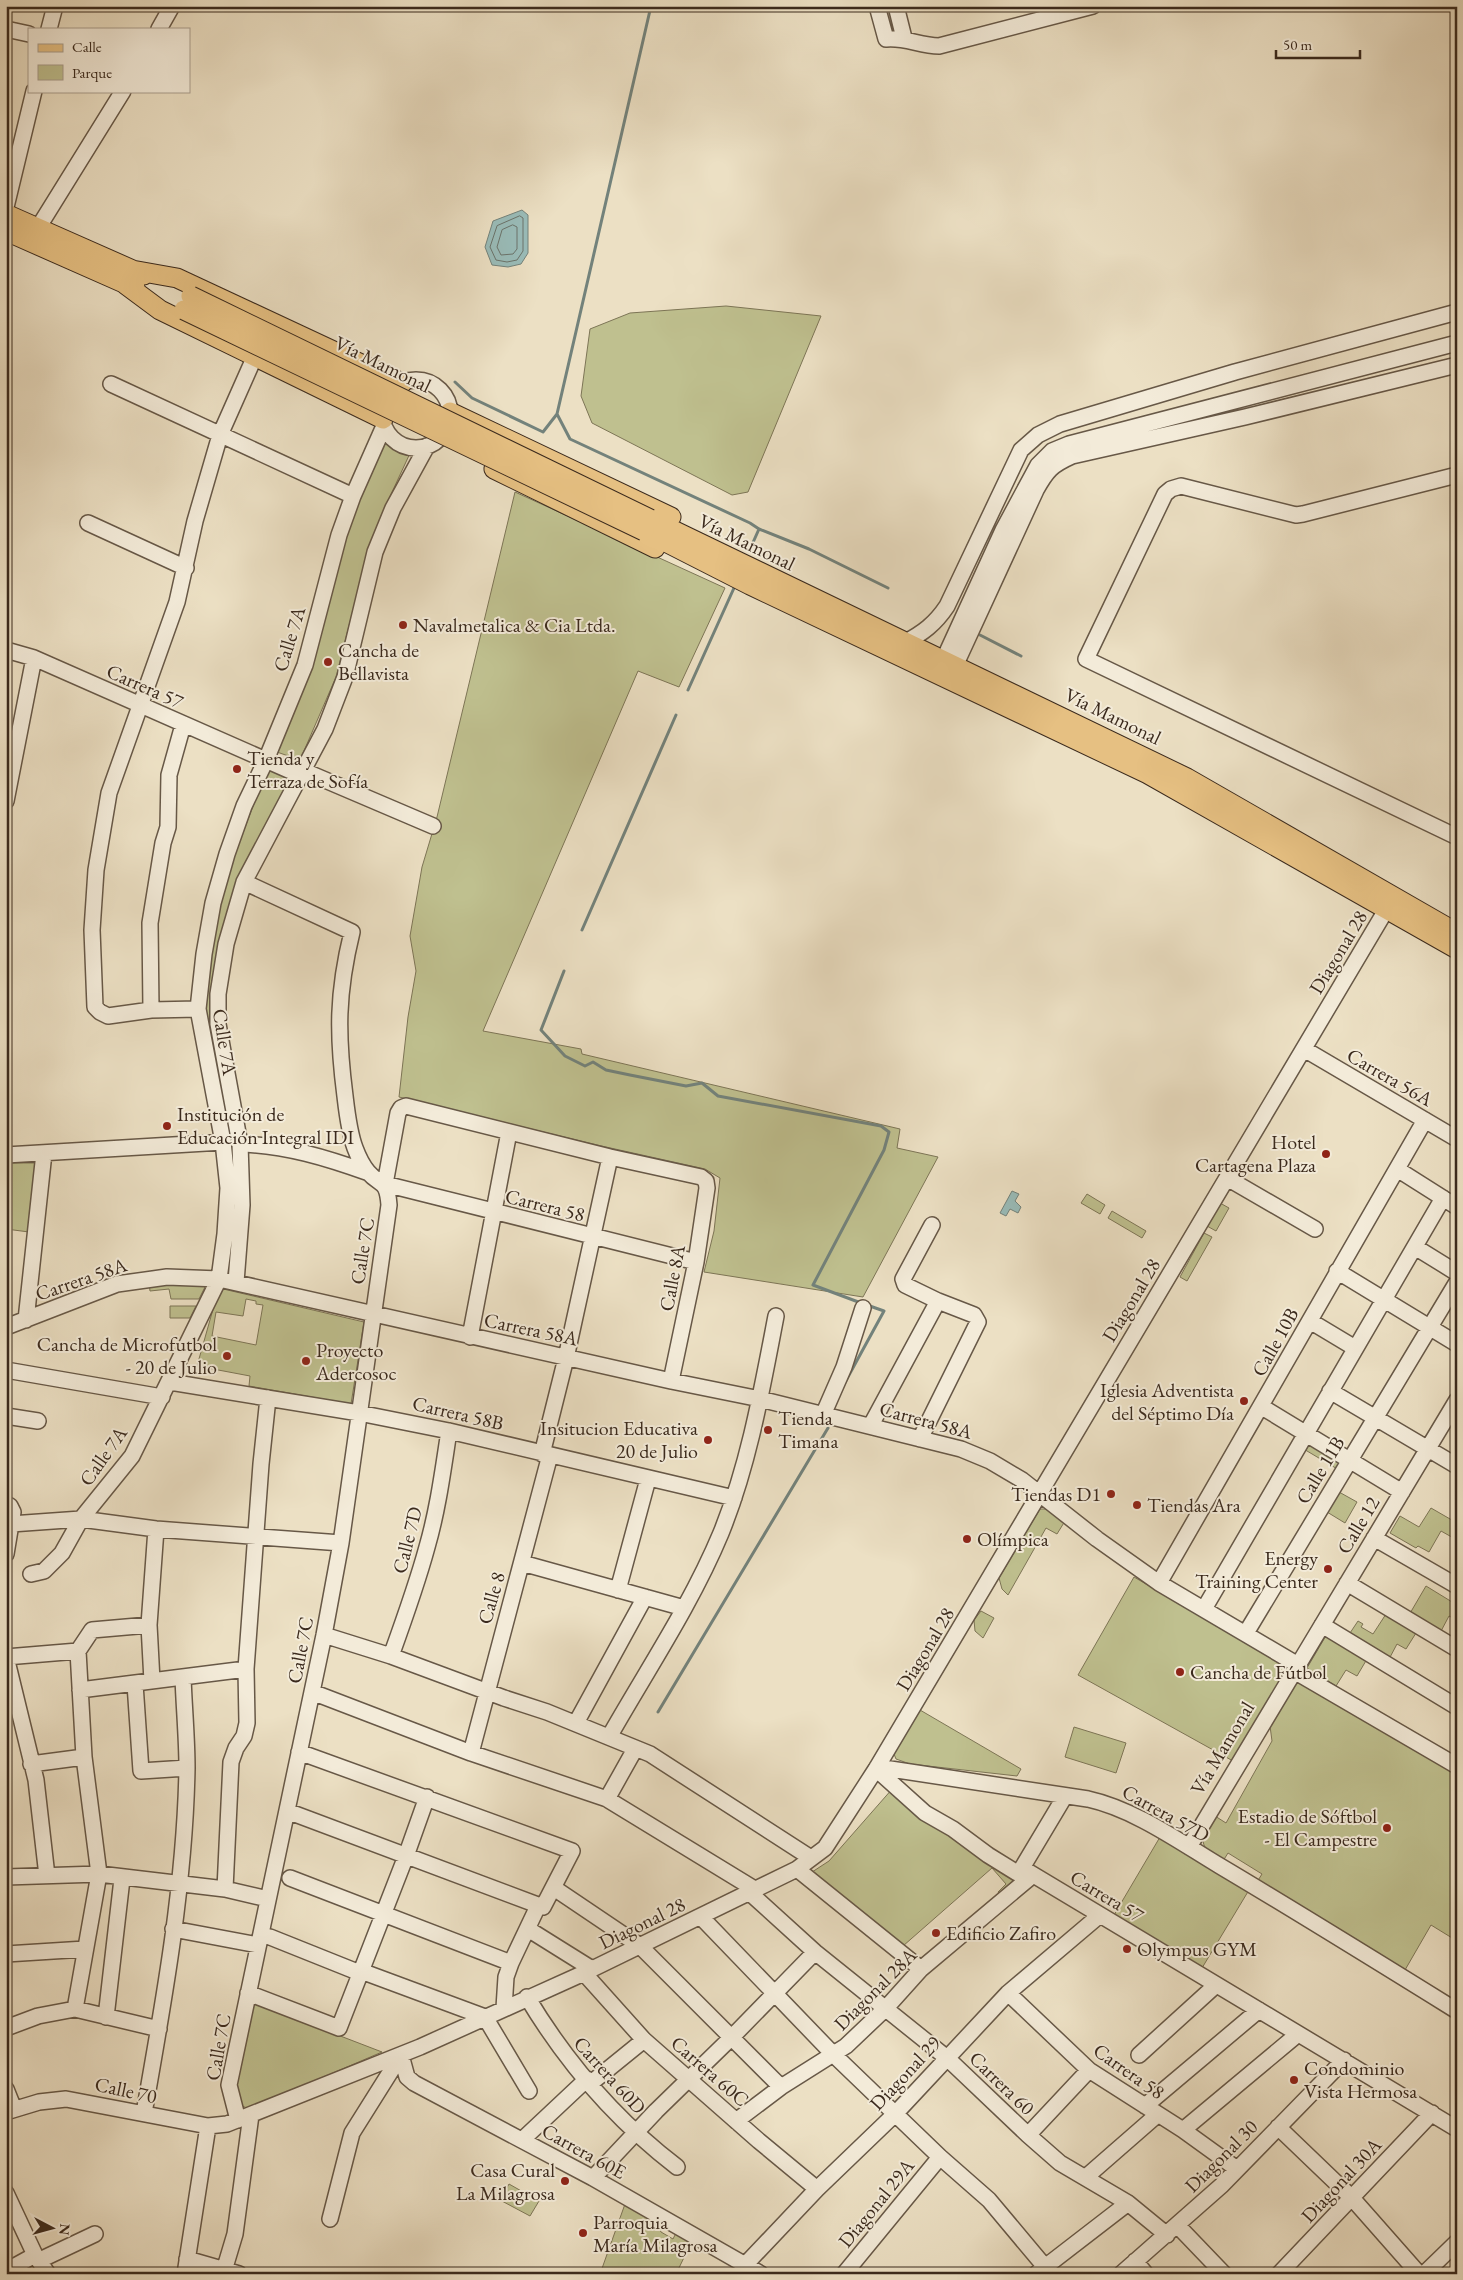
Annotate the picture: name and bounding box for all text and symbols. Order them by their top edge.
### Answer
legend [28,28,190,92]
scale bar [1276,28,1359,60]
text: 50 m [1283,35,1312,54]
text: Calle [72,37,102,56]
text: Parque [72,63,112,82]
street label: Vía Mamonal [330,329,436,399]
street label: Vía Mamonal [694,507,800,577]
street label: Calle 7A [267,603,311,675]
place label: Navalmetalica & Cia Ltda. [413,612,616,638]
marker: Navalmetalica & Cia Ltda. [397,619,409,631]
place label: Cancha de Bellavista [338,637,419,686]
marker: Cancha de Bellavista [322,656,334,668]
street label: Carrera 57 [103,658,188,715]
street label: Vía Mamonal [1060,681,1166,751]
place label: Tienda y Terraza de Sofía [247,745,368,794]
marker: Tienda y Terraza de Sofía [231,763,243,775]
street label: Diagonal 28 [1303,905,1373,999]
street label: Calle 7A [207,1007,243,1077]
street label: Carrera 56A [1342,1042,1438,1112]
place label: Institución de Educación Integral IDI [177,1101,354,1150]
marker: Institución de Educación Integral IDI [161,1120,173,1132]
place label: Hotel Cartagena Plaza [1195,1129,1316,1178]
marker: Hotel Cartagena Plaza [1320,1148,1332,1160]
street label: Carrera 58 [502,1183,588,1227]
street label: Calle 7C [344,1216,380,1286]
street label: Calle 8A [653,1242,691,1313]
street label: Carrera 58A [32,1251,130,1307]
street label: Diagonal 28 [1096,1253,1166,1347]
street label: Calle 10B [1246,1303,1304,1381]
street label: Carrera 58A [482,1306,580,1352]
place label: Cancha de Microfutbol - 20 de Julio [37,1331,217,1380]
place label: Proyecto Adercosoc [315,1337,397,1386]
marker: Cancha de Microfutbol - 20 de Julio [221,1350,233,1362]
marker: Proyecto Adercosoc [300,1355,312,1367]
place label: Iglesia Adventista del Séptimo Día [1100,1377,1234,1426]
street label: Carrera 58B [410,1390,506,1436]
street label: Carrera 58A [877,1395,975,1445]
marker: Iglesia Adventista del Séptimo Día [1238,1395,1250,1407]
place label: Tienda Timana [778,1405,838,1454]
place label: Insitucion Educativa 20 de Julio [540,1415,698,1464]
street label: Calle 7A [73,1421,133,1491]
marker: Tienda Timana [762,1424,774,1436]
street label: Calle 11B [1290,1431,1350,1509]
marker: Insitucion Educativa 20 de Julio [702,1434,714,1446]
place label: Tiendas D1 [1011,1481,1101,1507]
marker: Tiendas D1 [1105,1488,1117,1500]
street label: Calle 12 [1331,1491,1386,1559]
place label: Tiendas Ara [1147,1492,1241,1518]
marker: Tiendas Ara [1131,1499,1143,1511]
street label: Calle 7D [386,1504,428,1576]
place label: Olímpica [977,1526,1049,1552]
marker: Olímpica [961,1533,973,1545]
place label: Energy Training Center [1195,1545,1318,1594]
marker: Energy Training Center [1322,1563,1334,1575]
street label: Calle 8 [471,1569,511,1627]
street label: Diagonal 28 [890,1602,960,1696]
street label: Calle 7C [281,1614,319,1686]
place label: Cancha de Fútbol [1190,1659,1327,1685]
marker: Cancha de Fútbol [1174,1666,1186,1678]
street label: Vía Mamonal [1184,1696,1260,1799]
street label: Carrera 57D [1118,1778,1214,1848]
place label: Estadio de Sóftbol - El Campestre [1238,1803,1377,1852]
marker: Estadio de Sóftbol - El Campestre [1381,1822,1393,1834]
street label: Carrera 57 [1066,1864,1149,1928]
street label: Diagonal 28 [594,1891,690,1955]
place label: Edificio Zafiro [946,1920,1056,1946]
marker: Edificio Zafiro [930,1927,942,1939]
place label: Olympus GYM [1137,1936,1257,1962]
street label: Diagonal 28A [828,1942,922,2036]
marker: Olympus GYM [1121,1943,1133,1955]
street label: Calle 7C [199,2012,237,2082]
street label: Carrera 60C [665,2030,755,2112]
street label: Diagonal 29 [864,2030,947,2116]
street label: Carrera 60D [568,2031,652,2119]
street label: Carrera 58 [1088,2037,1170,2105]
street label: Carrera 60 [964,2045,1041,2121]
place label: Condominio Vista Hermosa [1304,2055,1417,2104]
street label: Calle 70 [93,2071,160,2109]
marker: Condominio Vista Hermosa [1288,2074,1300,2086]
street label: Diagonal 30 [1179,2114,1263,2198]
street label: Carrera 60E [537,2117,631,2185]
street label: Diagonal 30A [1295,2132,1387,2228]
street label: Diagonal 29A [832,2153,920,2253]
place label: Casa Cural La Milagrosa [456,2157,555,2206]
marker: Casa Cural La Milagrosa [559,2175,571,2187]
north arrow [28,2202,78,2252]
place label: Parroquia María Milagrosa [593,2209,718,2258]
text: N [55,2223,74,2237]
marker: Parroquia María Milagrosa [577,2227,589,2239]

